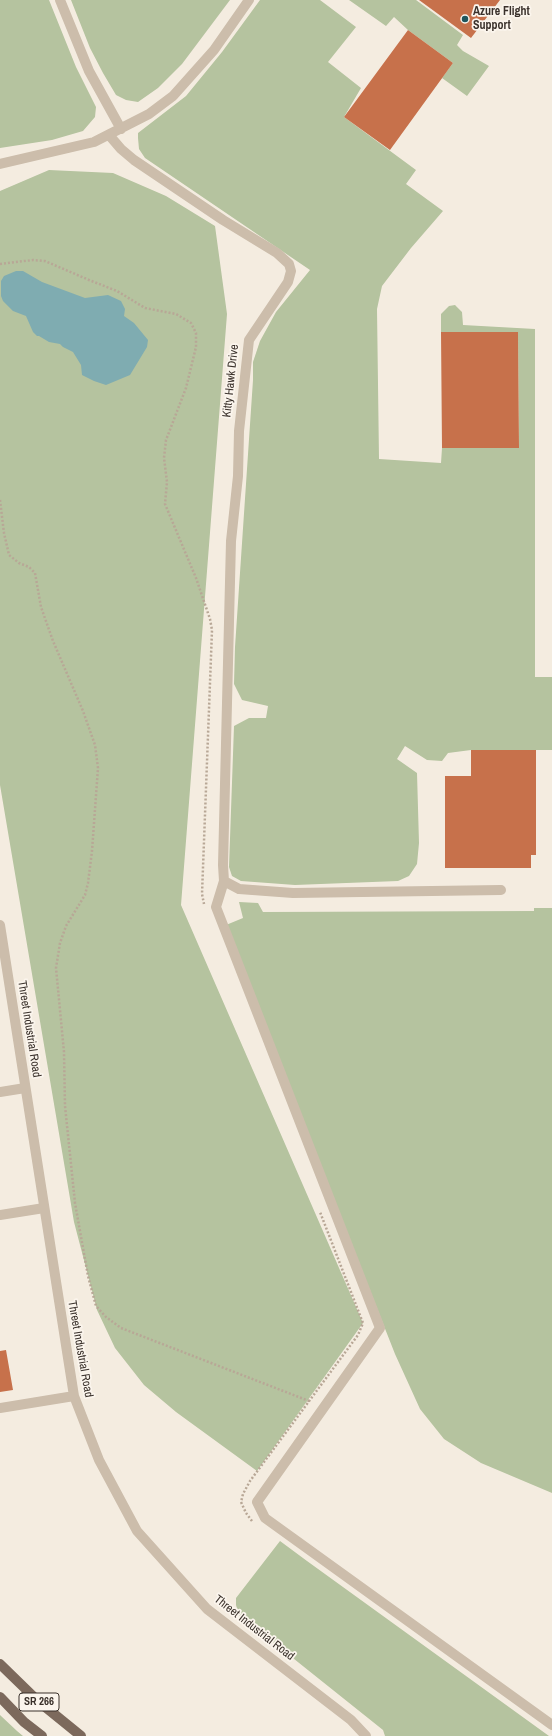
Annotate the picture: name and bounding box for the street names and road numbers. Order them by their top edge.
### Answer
street label: Kitty Hawk Drive [220,344,242,418]
street label: Threet Industrial Road [14,980,44,1078]
street label: Threet Industrial Road [64,1300,96,1398]
street label: Threet Industrial Road [211,1592,297,1664]
road number: SR 266 [19,1693,59,1711]

